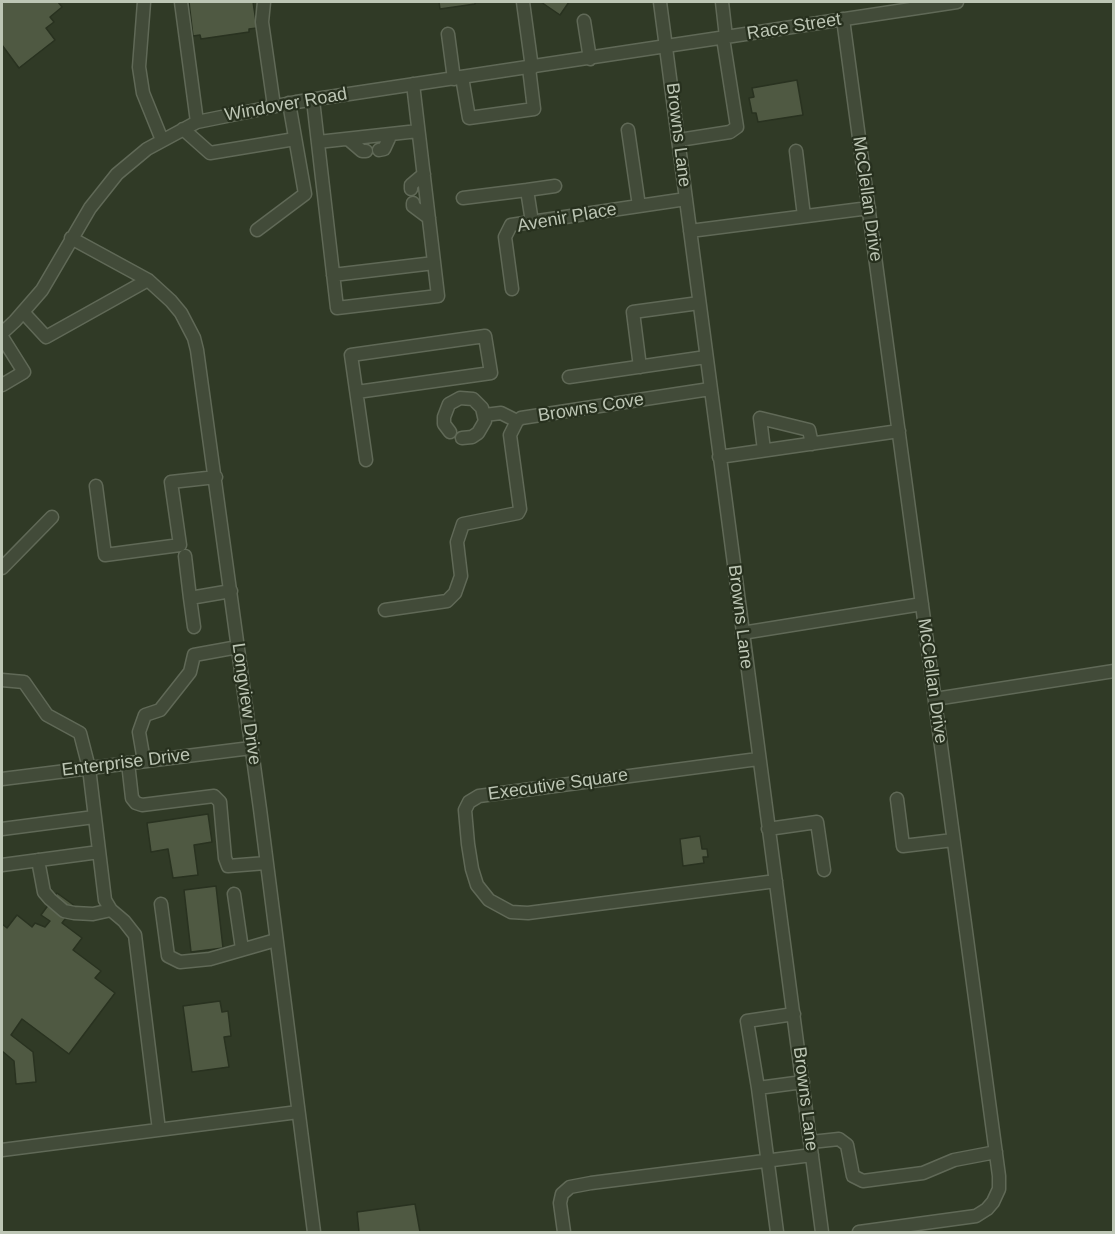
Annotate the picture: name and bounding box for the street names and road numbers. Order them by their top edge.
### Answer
street label: Race Street [745,9,843,45]
street label: Browns Lane [661,82,695,188]
street label: Windover Road [223,84,349,126]
street label: McClellan Drive [848,135,886,263]
street label: Avenir Place [516,199,618,237]
street label: Browns Cove [536,389,646,427]
street label: Browns Lane [723,564,757,670]
street label: McClellan Drive [913,617,951,745]
street label: Longview Drive [227,642,265,766]
street label: Enterprise Drive [61,744,191,782]
street label: Executive Square [487,764,629,806]
street label: Browns Lane [788,1046,822,1152]

